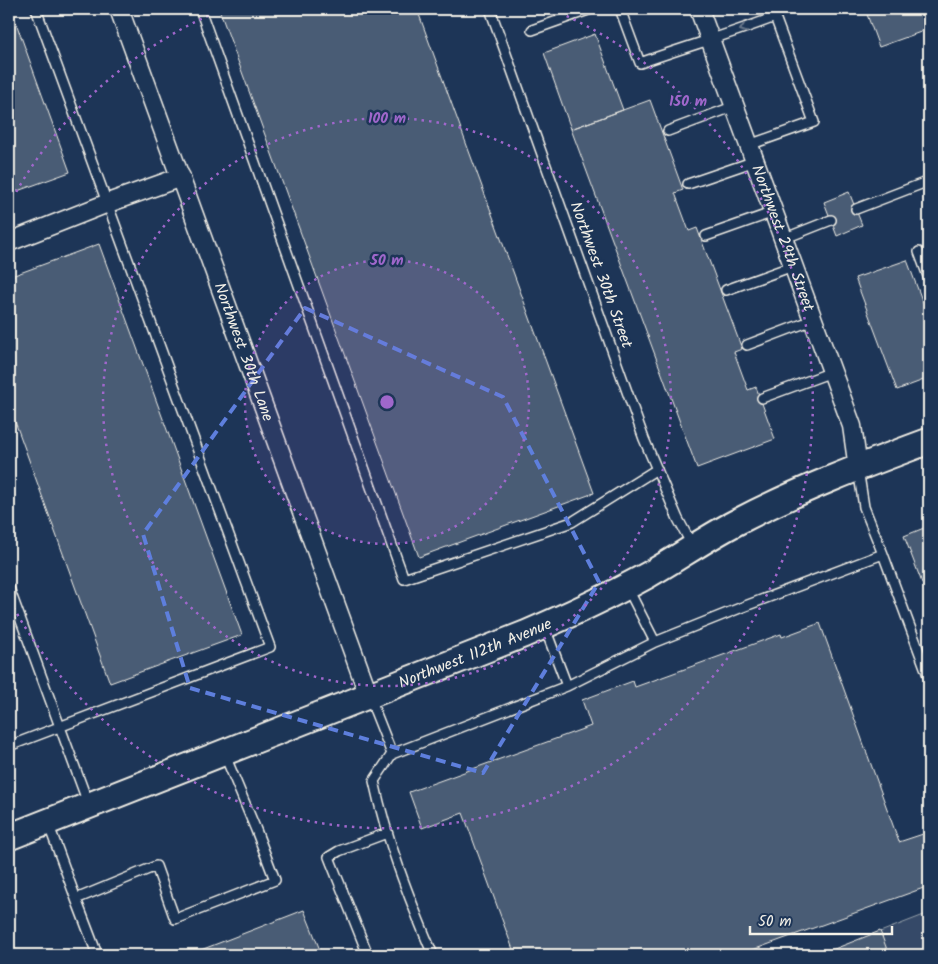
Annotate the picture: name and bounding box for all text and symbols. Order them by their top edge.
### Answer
one-way arrow [739,23,748,33]
text: 150 m [669,90,707,114]
text: 100 m [368,107,406,131]
street label: Northwest 29th Street [745,161,822,316]
street label: Northwest 30th Street [563,198,639,353]
text: 50 m [369,249,404,273]
street label: Northwest 30th Lane [207,279,281,425]
centre of rings [378,393,396,411]
street label: Northwest 112th Avenue [395,611,556,695]
scale bar [750,904,893,936]
text: 50 m [758,910,792,934]

